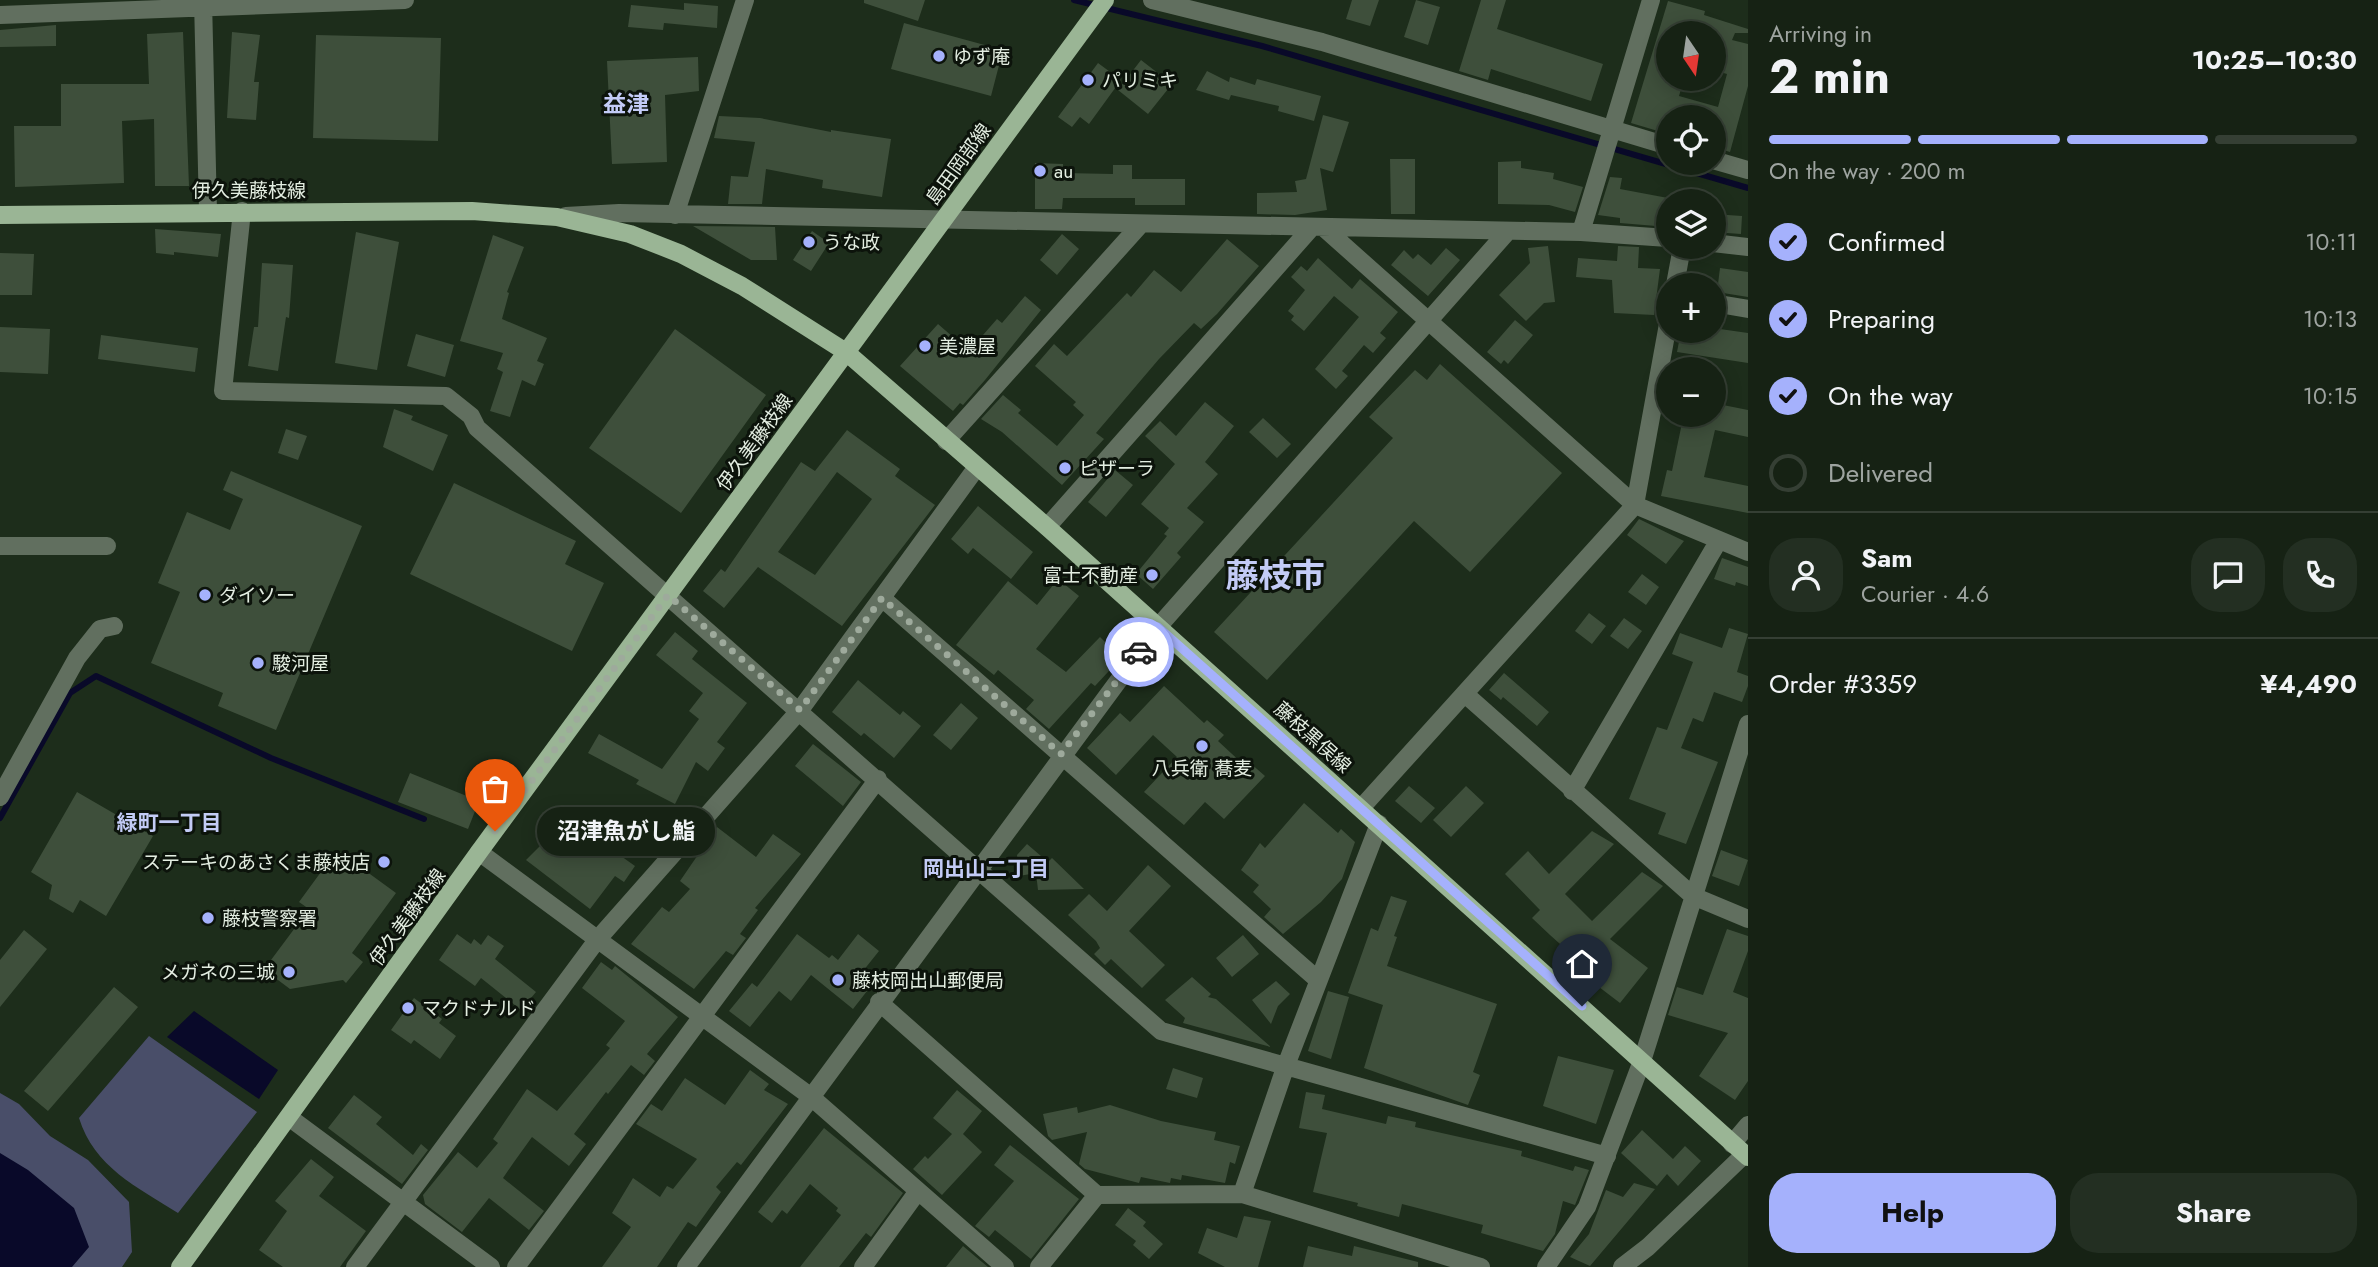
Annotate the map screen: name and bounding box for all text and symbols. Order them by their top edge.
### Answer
text: Arriving in [1769,17,1872,51]
north arrow [1656,21,1726,91]
map controls [1656,21,1726,427]
text: 10:25–10:30 [2192,41,2357,79]
place label: ゆず庵 [953,43,1010,70]
text: 2 min [1769,44,1890,110]
marker: ゆず庵 [931,48,947,64]
place label: パリミキ [1102,67,1178,94]
marker: パリミキ [1080,72,1096,88]
district label: 益津 [603,87,649,121]
button: locate [1656,105,1726,175]
street label: 島田岡部線 [920,118,997,211]
text: On the way · 200 m [1769,154,1965,188]
place label: au [1054,158,1073,185]
marker: au [1032,163,1048,179]
street label: 伊久美藤枝線 [192,177,306,204]
button: layers [1656,189,1726,259]
icon: check [1769,223,1807,261]
text: Confirmed [1828,223,1945,261]
text: 10:11 [2305,225,2357,259]
place label: うな政 [823,229,880,256]
marker: うな政 [801,234,817,250]
button: + [1656,273,1726,343]
icon: check [1769,300,1807,338]
text: Preparing [1828,300,1935,338]
text: 10:13 [2303,302,2357,336]
place label: 美濃屋 [939,333,996,360]
marker: 美濃屋 [917,338,933,354]
button: − [1656,357,1726,427]
icon: check [1769,377,1807,415]
text: On the way [1828,377,1953,415]
text: 10:15 [2303,379,2357,413]
street label: 伊久美藤枝線 [710,388,799,496]
text: Delivered [1828,454,1933,492]
place label: ピザーラ [1079,455,1155,482]
marker: ピザーラ [1057,460,1073,476]
button: person [1769,538,1843,612]
button: chat [2191,538,2265,612]
button: phone [2283,538,2357,612]
text: Sam [1861,539,1913,577]
district label: 藤枝市 [1226,552,1325,599]
place label: 富士不動産 [1043,562,1138,589]
marker: 富士不動産 [1144,567,1160,583]
text: Courier · 4.6 [1861,577,1989,611]
place label: ダイソー [219,582,295,609]
marker: ダイソー [197,587,213,603]
courier [1104,617,1174,687]
icon: car [1120,633,1158,671]
place label: 駿河屋 [272,650,329,677]
marker: 駿河屋 [250,655,266,671]
text: Order #3359 [1769,665,1917,703]
text: ¥4,490 [2260,665,2357,703]
street label: 藤枝黒俣線 [1268,696,1357,779]
marker: 八兵衛 蕎麦 [1194,738,1210,754]
place label: 八兵衛 蕎麦 [1152,755,1252,782]
pin [465,759,525,831]
icon: bag [476,770,514,808]
callout: 沼津魚がし鮨 [537,806,716,856]
district label: 緑町一丁目 [117,808,222,838]
text: 沼津魚がし鮨 [557,814,695,848]
place label: ステーキのあさくま藤枝店 [142,849,370,876]
marker: ステーキのあさくま藤枝店 [376,854,392,870]
district label: 岡出山二丁目 [923,854,1049,884]
street label: 伊久美藤枝線 [363,863,452,971]
place label: 藤枝警察署 [222,905,317,932]
marker: 藤枝警察署 [200,910,216,926]
pin [1552,934,1612,1006]
icon: home [1563,945,1601,983]
place label: メガネの三城 [161,959,275,986]
marker: メガネの三城 [281,964,297,980]
place label: 藤枝岡出山郵便局 [852,967,1004,994]
marker: 藤枝岡出山郵便局 [830,972,846,988]
place label: マクドナルド [422,995,536,1022]
marker: マクドナルド [400,1000,416,1016]
button: Help [1769,1173,2056,1253]
button: Share [2070,1173,2357,1253]

